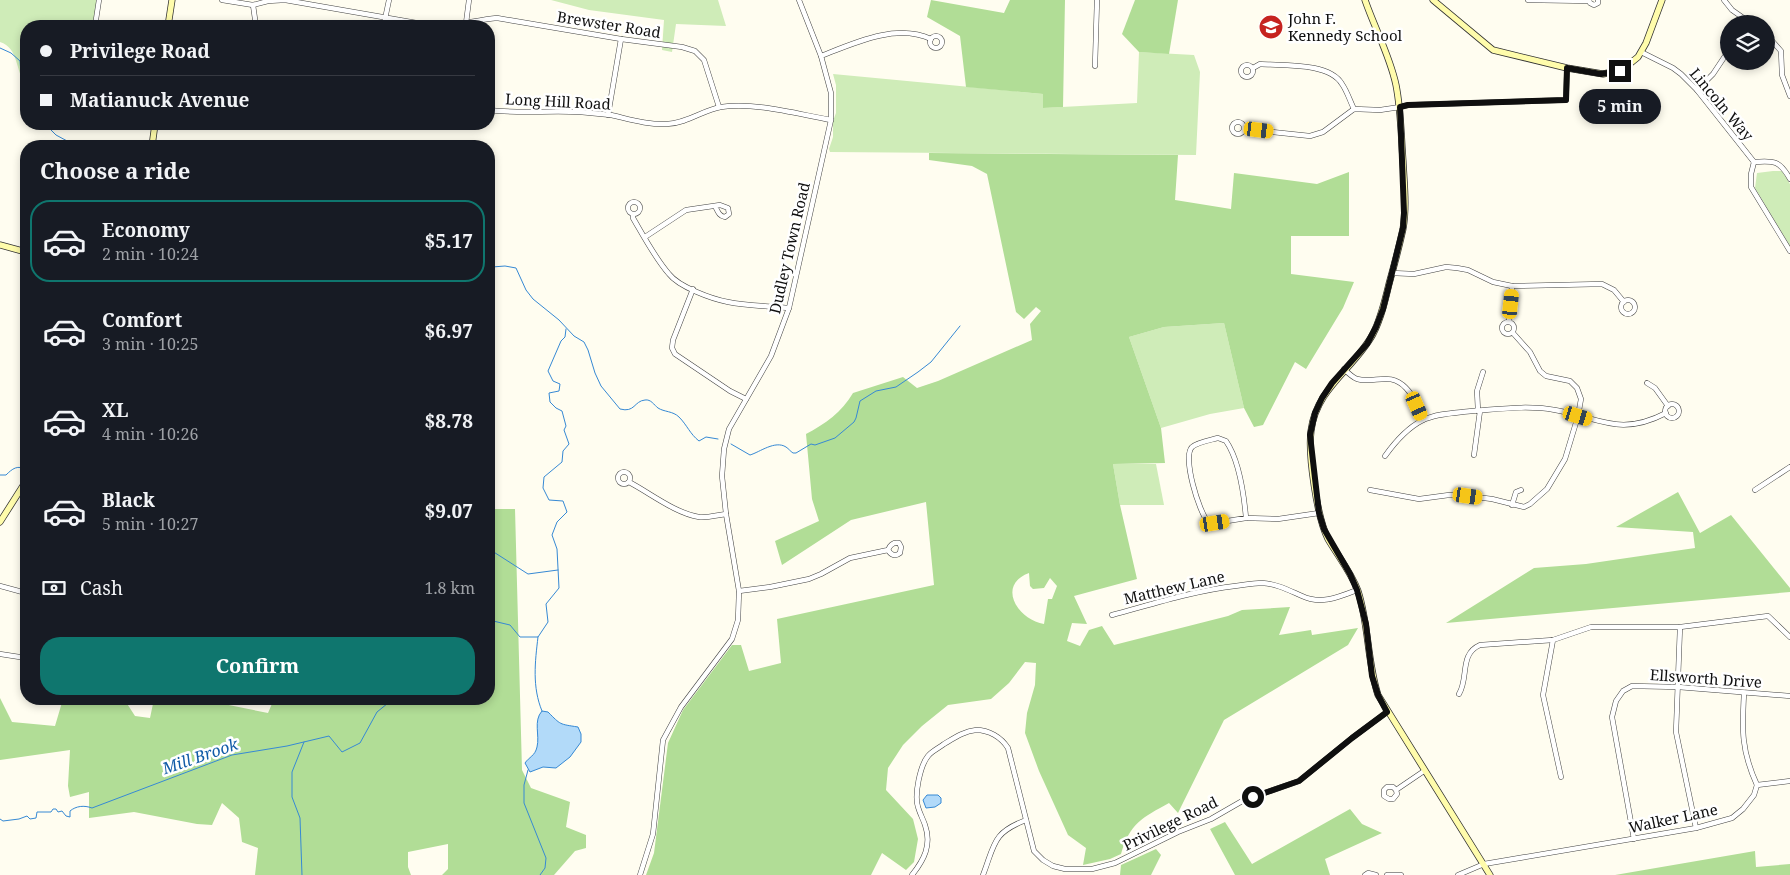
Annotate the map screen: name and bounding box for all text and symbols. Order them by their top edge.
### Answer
street label: Brewster Road [556,6,662,42]
place label: John F. Kennedy School [1287,8,1403,45]
school or university icon: John F. Kennedy School [1258,14,1284,40]
map controls [1720,15,1775,70]
button: layers [1720,15,1775,70]
text: Privilege Road [70,38,210,64]
route end [1609,60,1631,82]
street label: Lincoln Way [1686,63,1759,145]
text: Matianuck Avenue [70,87,249,113]
street label: Long Hill Road [505,88,611,114]
callout: 5 min [1579,88,1661,124]
text: 5 min [1597,95,1643,117]
car [1243,121,1274,139]
text: Choose a ride [40,155,190,185]
street label: Dudley Town Road [764,180,814,316]
text: Economy [102,217,190,243]
icon: car [42,219,87,264]
text: $5.17 [424,228,473,254]
text: 2 min · 10:24 [102,243,198,265]
car [1501,288,1520,320]
text: Comfort [102,307,182,333]
icon: car [42,309,87,354]
text: $6.97 [424,318,473,344]
text: 3 min · 10:25 [102,333,198,355]
car [1404,389,1429,423]
text: XL [102,397,128,423]
icon: car [42,399,87,444]
car [1561,404,1594,428]
text: $8.78 [424,408,473,434]
text: 4 min · 10:26 [102,423,198,445]
car [1452,486,1483,506]
text: Black [102,487,155,513]
icon: car [42,489,87,534]
text: $9.07 [424,498,473,524]
text: 5 min · 10:27 [102,513,198,535]
car [1199,513,1230,533]
street label: Matthew Lane [1122,566,1226,608]
icon: cash [40,574,68,602]
text: Cash [80,575,123,601]
text: 1.8 km [424,577,475,599]
button: Confirm [40,637,475,695]
street label: Ellsworth Drive [1649,664,1763,692]
water label: Mill Brook [158,732,242,780]
route start [1242,786,1264,808]
street label: Privilege Road [1119,791,1221,855]
street label: Walker Lane [1627,799,1719,837]

